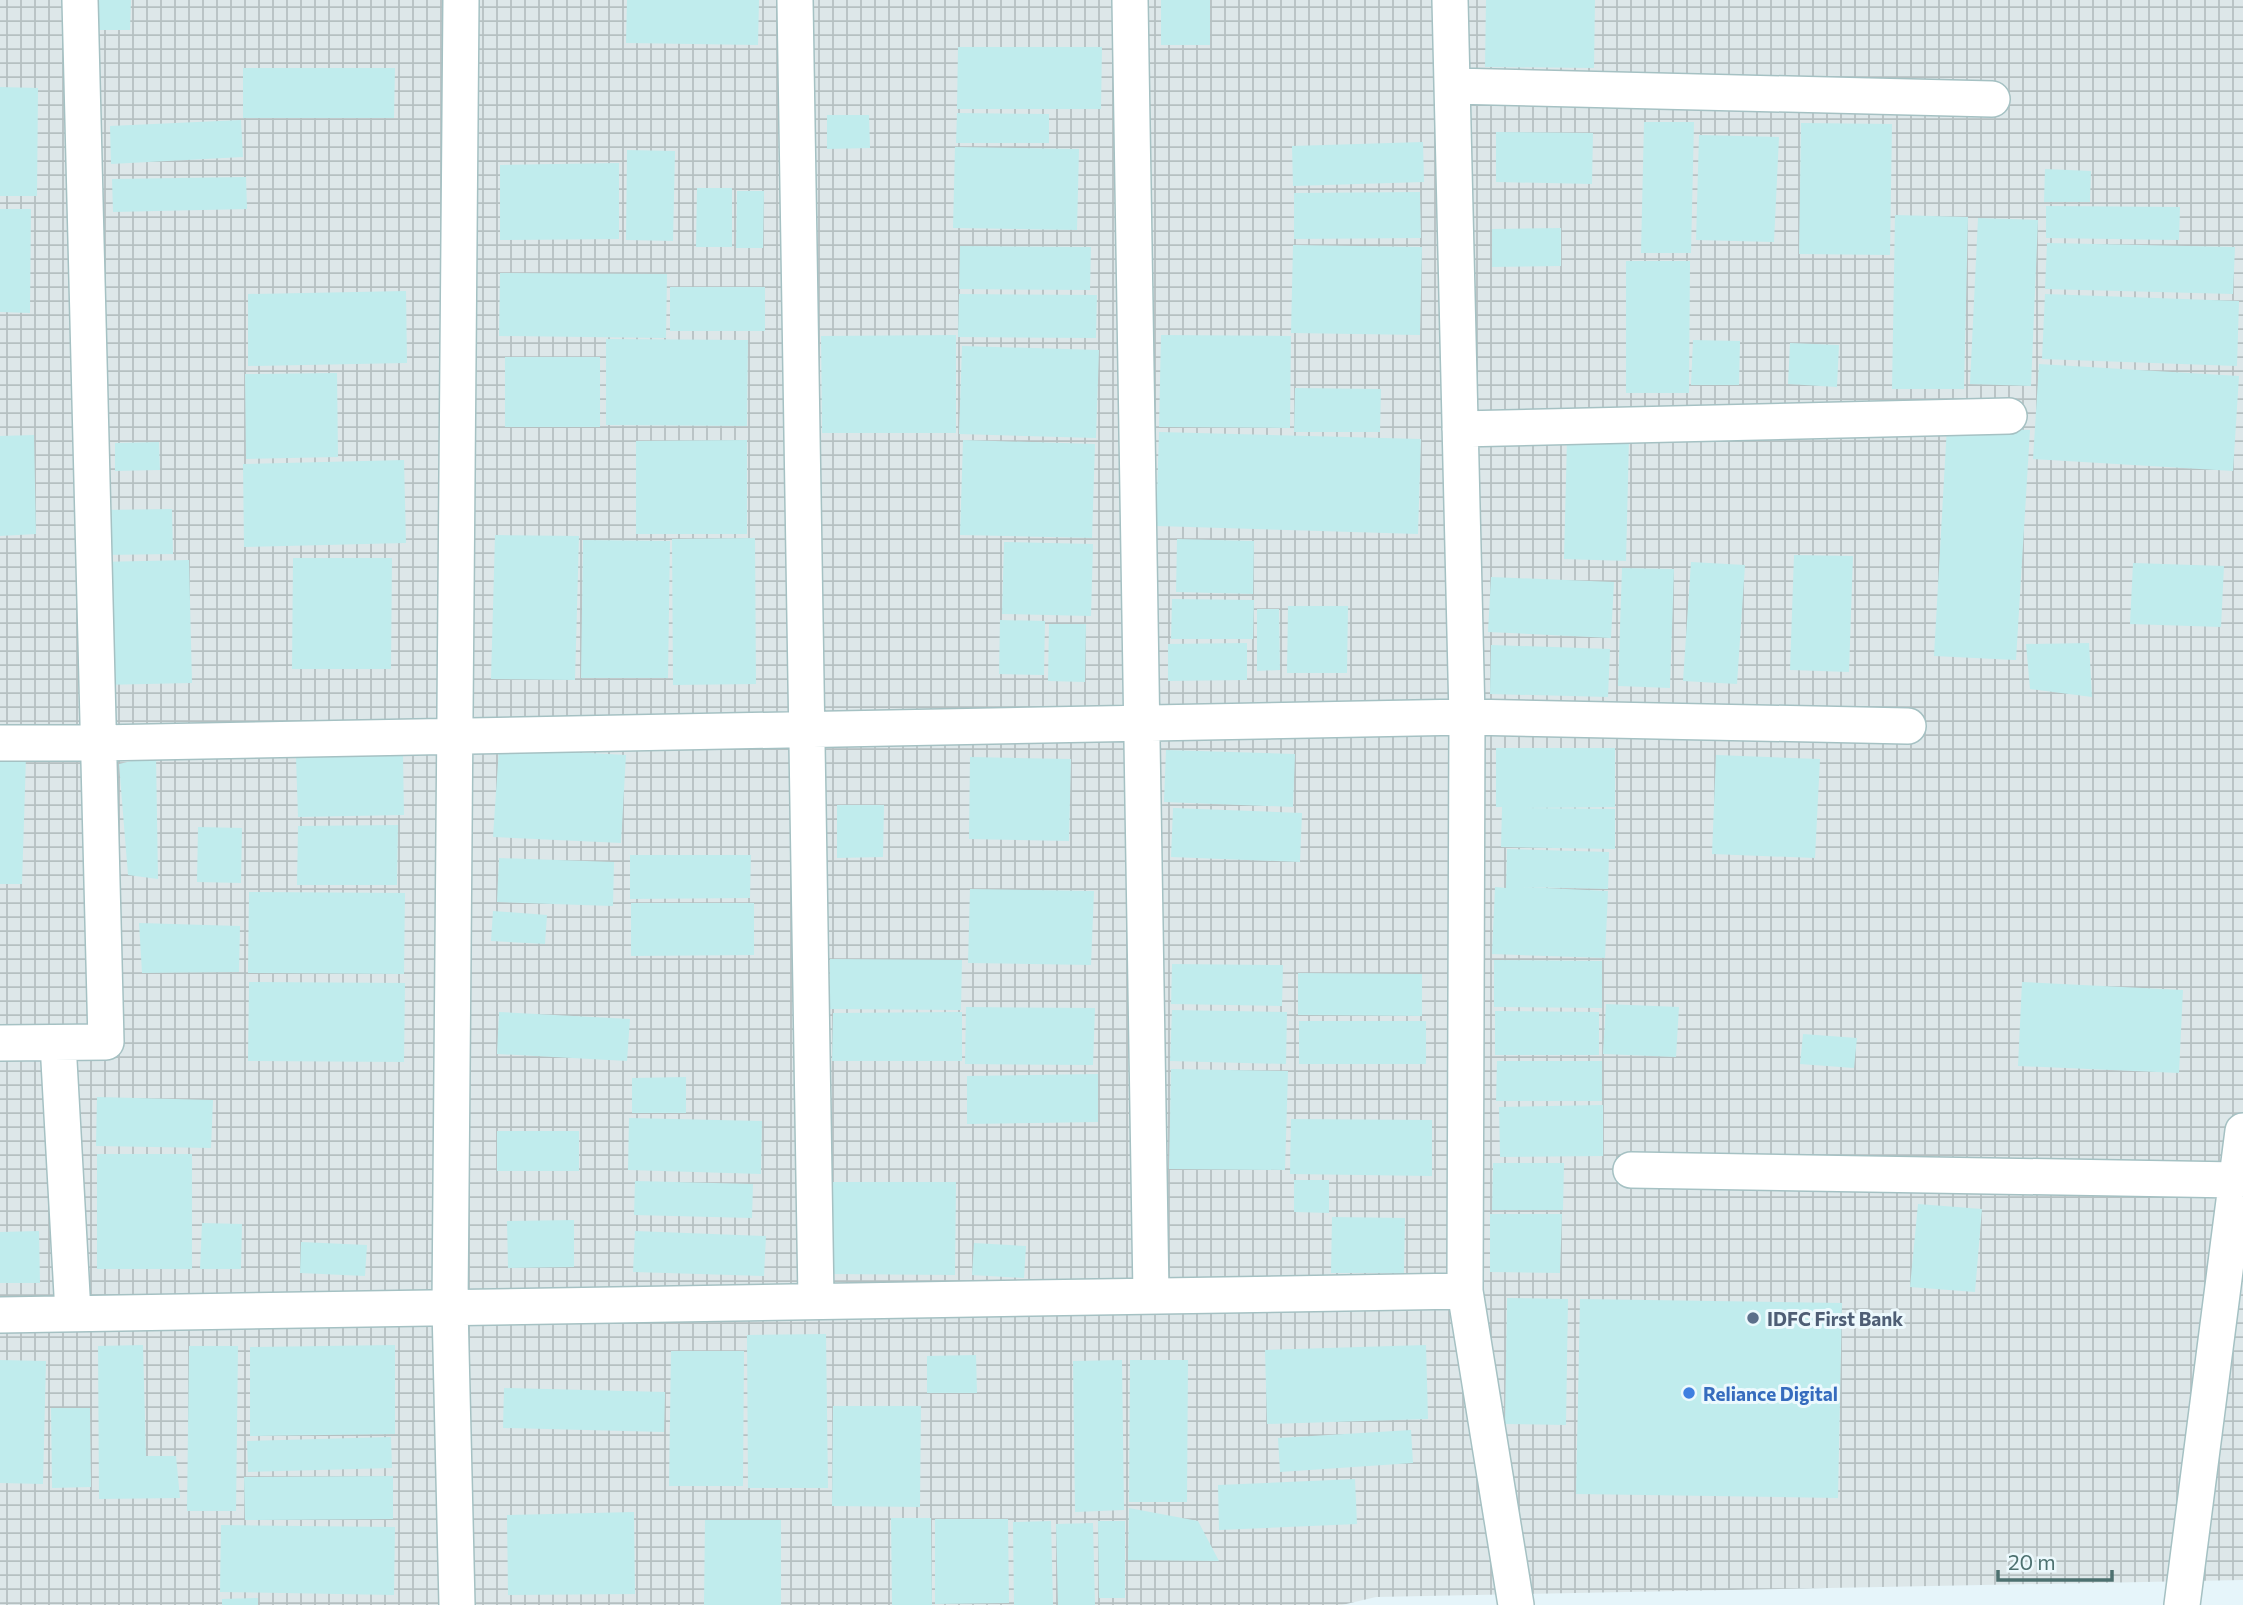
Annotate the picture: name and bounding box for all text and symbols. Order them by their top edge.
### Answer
place label: IDFC First Bank [1767,1307,1903,1330]
marker: IDFC First Bank [1745,1310,1761,1326]
place label: Reliance Digital [1703,1382,1838,1405]
marker: Reliance Digital [1681,1385,1697,1401]
scale bar [1998,1538,2112,1582]
text: 20 m [2008,1549,2056,1574]

